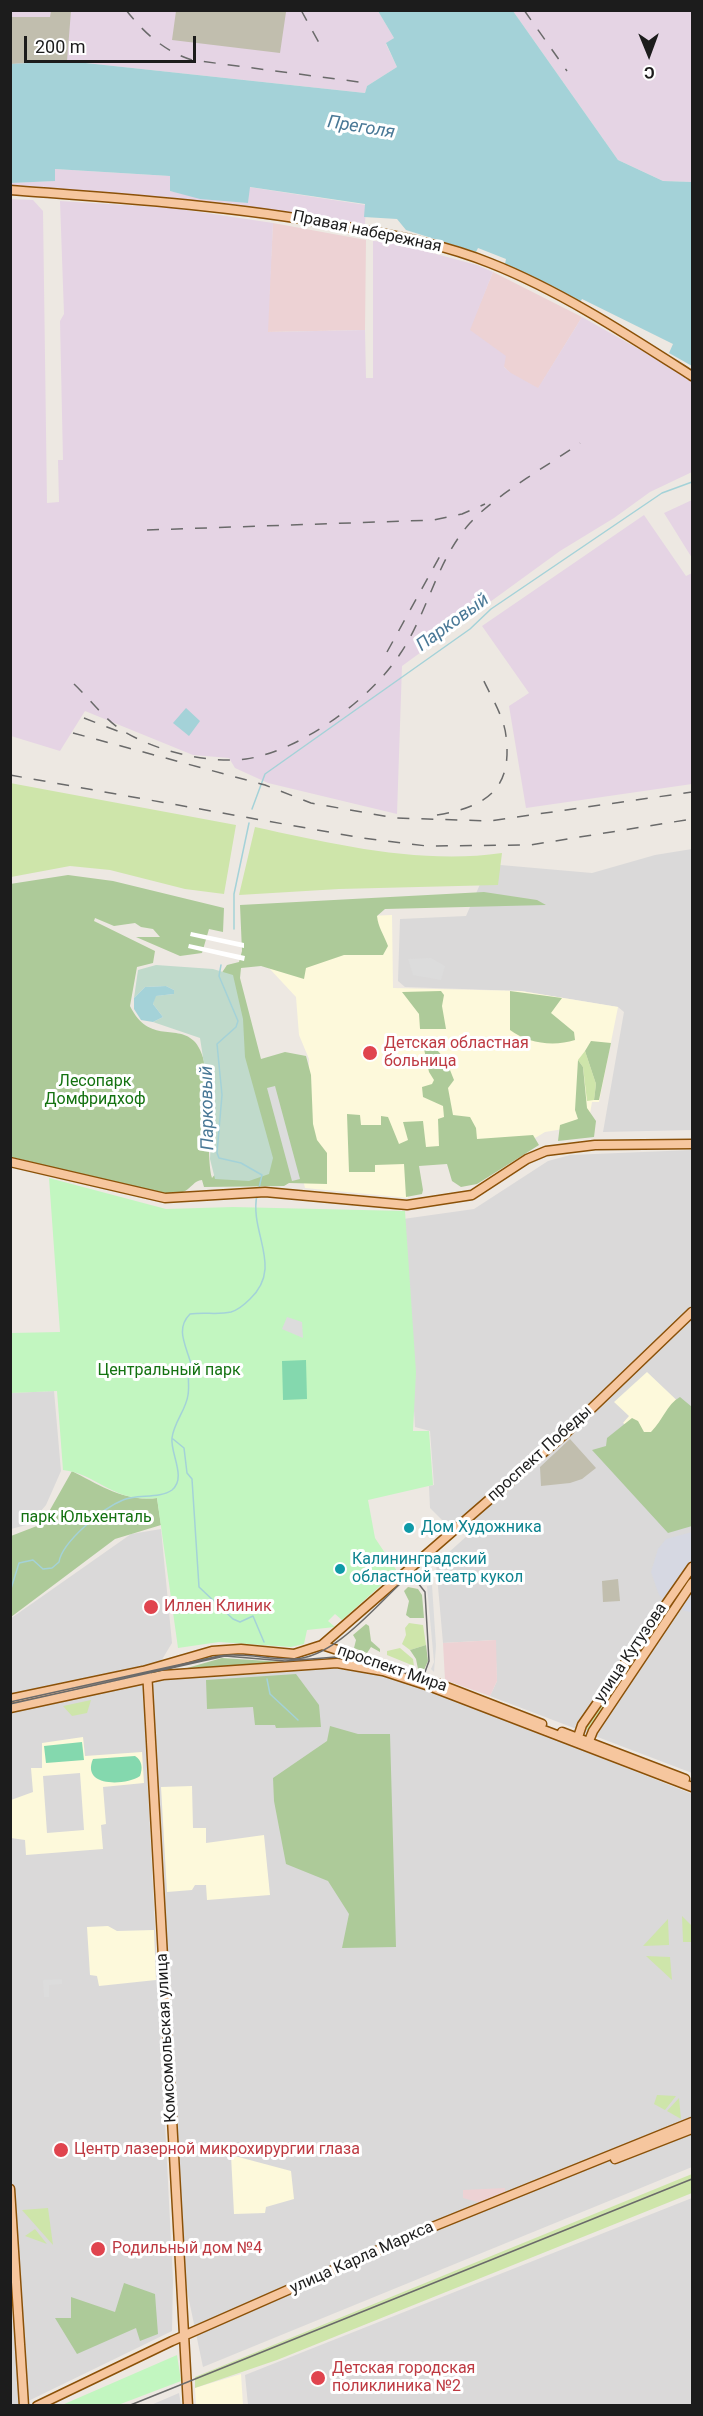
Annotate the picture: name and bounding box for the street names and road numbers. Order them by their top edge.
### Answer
street label: Правая набережная [291,207,443,257]
street label: проспект Победы [484,1402,596,1506]
street label: улица Кутузова [591,1600,671,1706]
street label: проспект Мира [335,1641,449,1697]
street label: Комсомольская улица [153,1953,181,2123]
street label: улица Карла Маркса [287,2218,437,2298]

